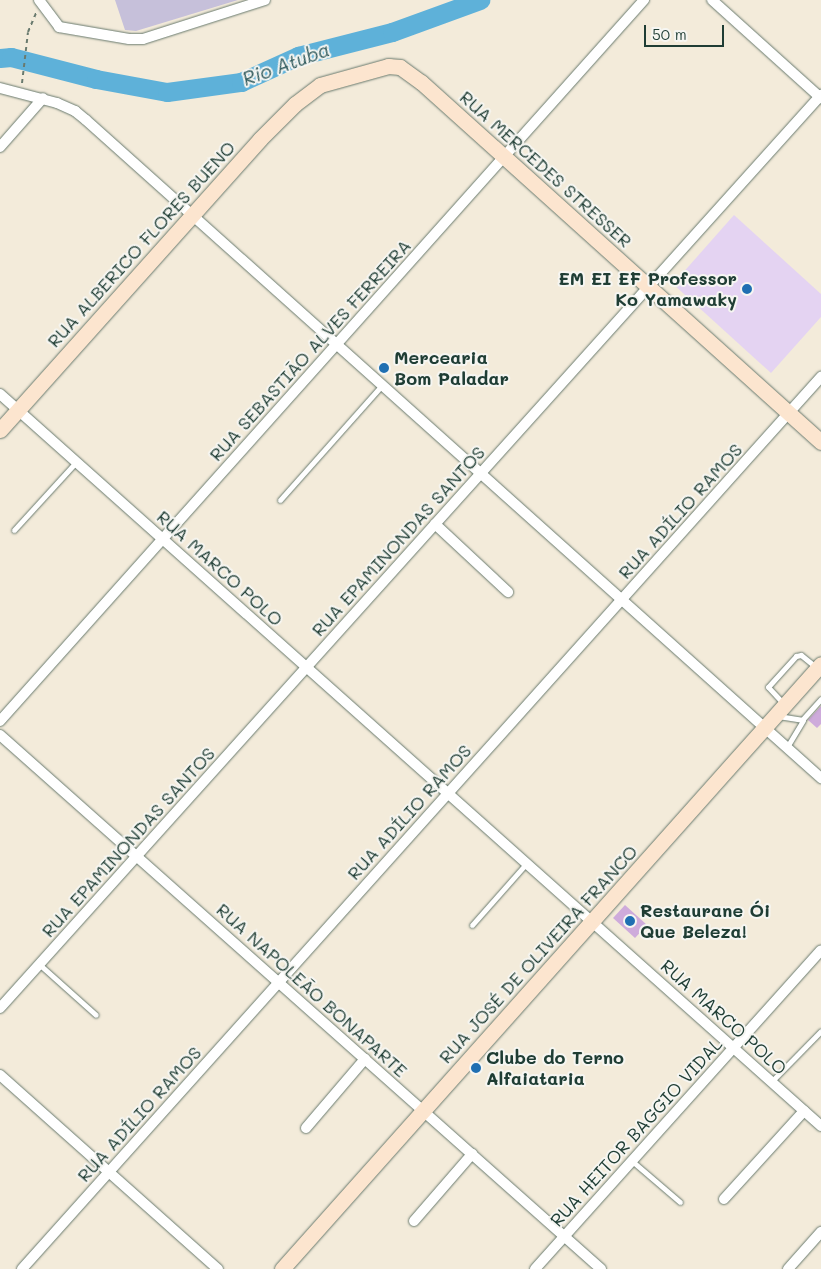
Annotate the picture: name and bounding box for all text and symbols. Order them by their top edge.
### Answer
scale bar [646,15,726,47]
text: 50 m [652,24,687,44]
water label: Rio Atuba [239,38,333,90]
street label: RUA MERCEDES STRESSER [456,86,636,252]
street label: RUA ALBERICO FLORES BUENO [43,136,239,352]
street label: RUA SEBASTIÃO ALVES FERREIRA [205,235,415,465]
place label: EM EI EF Professor Ko Yamawaky [558,268,737,310]
marker: EM EI EF Professor Ko Yamawaky [741,283,753,295]
place label: Mercearia Bom Paladar [394,347,509,389]
marker: Mercearia Bom Paladar [378,362,390,374]
street label: RUA ADÍLIO RAMOS [614,439,746,583]
street label: RUA EPAMINONDAS SANTOS [307,442,489,640]
street label: RUA MARCO POLO [153,506,287,630]
street label: RUA ADÍLIO RAMOS [343,740,475,884]
street label: RUA EPAMINONDAS SANTOS [37,743,219,941]
street label: RUA JOSÉ DE OLIVEIRA FRANCO [434,840,642,1068]
street label: RUA NAPOLEÃO BONAPARTE [212,899,412,1081]
place label: Restaurane Ói Que Beleza! [640,900,770,942]
marker: Restaurane Ói Que Beleza! [624,915,636,927]
street label: RUA MARCO POLO [657,955,791,1079]
street label: RUA HEITOR BAGGIO VIDAL [546,1033,726,1231]
street label: RUA ADÍLIO RAMOS [73,1042,205,1186]
place label: Clube do Terno Alfaiataria [486,1047,624,1090]
marker: Clube do Terno Alfaiataria [470,1062,482,1074]

